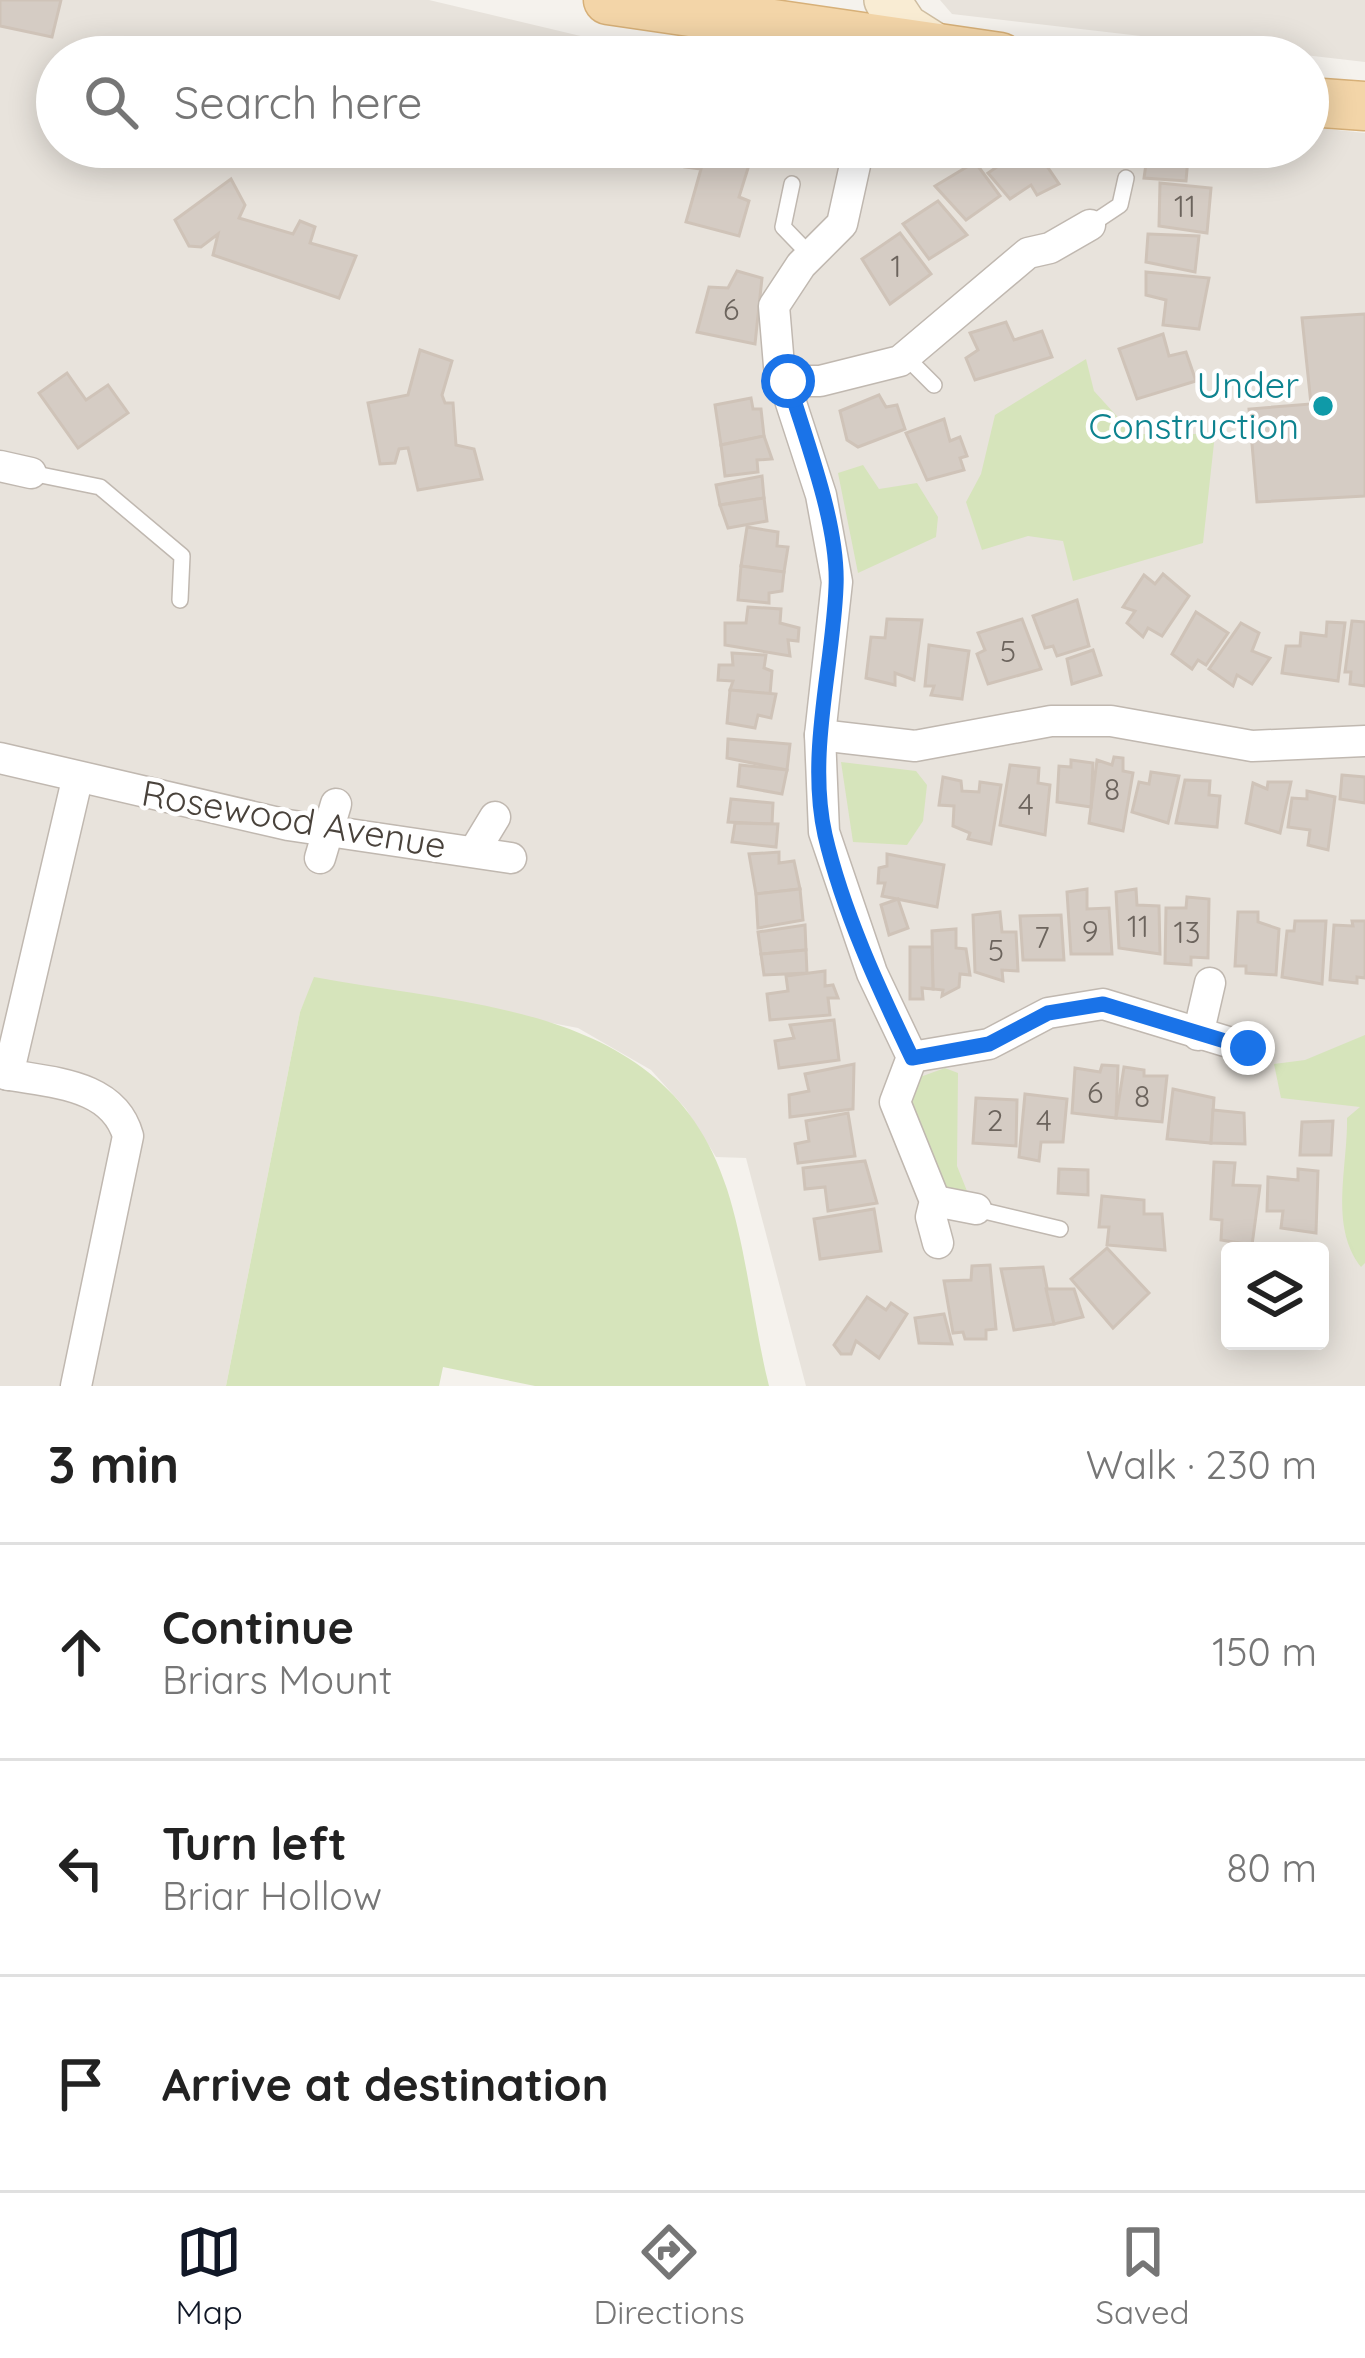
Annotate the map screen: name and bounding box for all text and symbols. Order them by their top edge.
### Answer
search box [36,36,1329,168]
icon: search [78,69,144,135]
text: Search here [174,74,422,130]
house number: 11 [1174,187,1196,225]
house number: 1 [890,247,902,285]
house number: 6 [723,290,739,328]
route start [761,354,815,408]
place label: Under Construction [1088,362,1299,448]
marker: Under Construction [1310,393,1336,419]
house number: 5 [1000,632,1016,670]
street label: Rosewood Avenue [138,770,450,867]
house number: 8 [1104,770,1120,808]
house number: 4 [1018,785,1034,823]
house number: 11 [1127,907,1149,945]
house number: 9 [1082,912,1098,950]
house number: 13 [1174,913,1200,951]
house number: 7 [1034,918,1050,956]
house number: 5 [988,931,1004,969]
route end [1221,1021,1275,1075]
house number: 6 [1087,1073,1103,1111]
house number: 8 [1134,1077,1150,1115]
house number: 2 [987,1101,1003,1139]
house number: 4 [1036,1101,1052,1139]
map controls [1221,1242,1329,1350]
button: layers [1221,1242,1329,1350]
text: 3 min [48,1432,179,1496]
text: Walk · 230 m [1086,1440,1317,1489]
text: Continue [162,1599,354,1655]
icon: ahead [48,1619,114,1685]
text: 150 m [1212,1627,1317,1676]
text: Briars Mount [162,1655,392,1704]
text: Turn left [162,1815,347,1871]
icon: left [48,1835,114,1901]
text: 80 m [1227,1843,1317,1892]
text: Briar Hollow [162,1871,382,1920]
icon: arrive [48,2051,114,2117]
text: Arrive at destination [162,2056,608,2112]
tab: Map [175,2219,243,2332]
tab: Directions [593,2219,745,2332]
tab: Saved [1096,2219,1190,2332]

